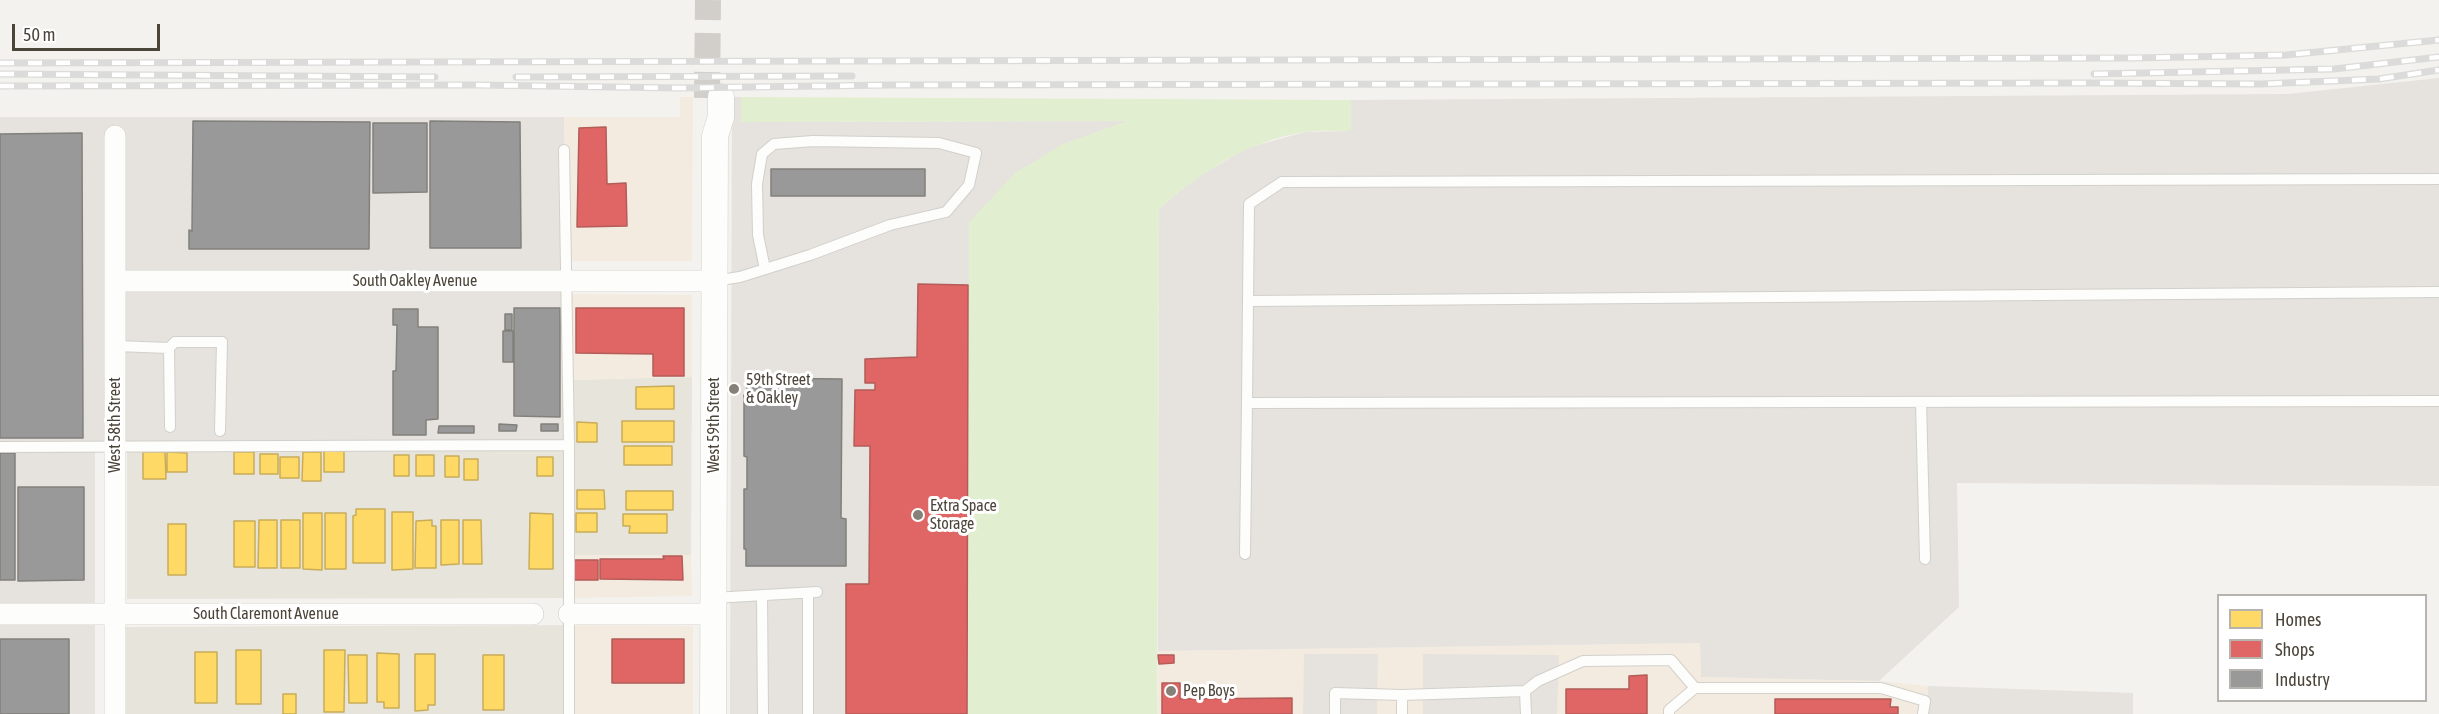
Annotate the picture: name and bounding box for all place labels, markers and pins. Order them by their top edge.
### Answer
place label: 59th Street & Oakley [746,370,811,408]
marker: 59th Street & Oakley [727,382,741,396]
place label: Extra Space Storage [930,496,997,534]
marker: Extra Space Storage [911,508,925,522]
place label: Pep Boys [1183,681,1235,701]
marker: Pep Boys [1164,684,1178,698]

